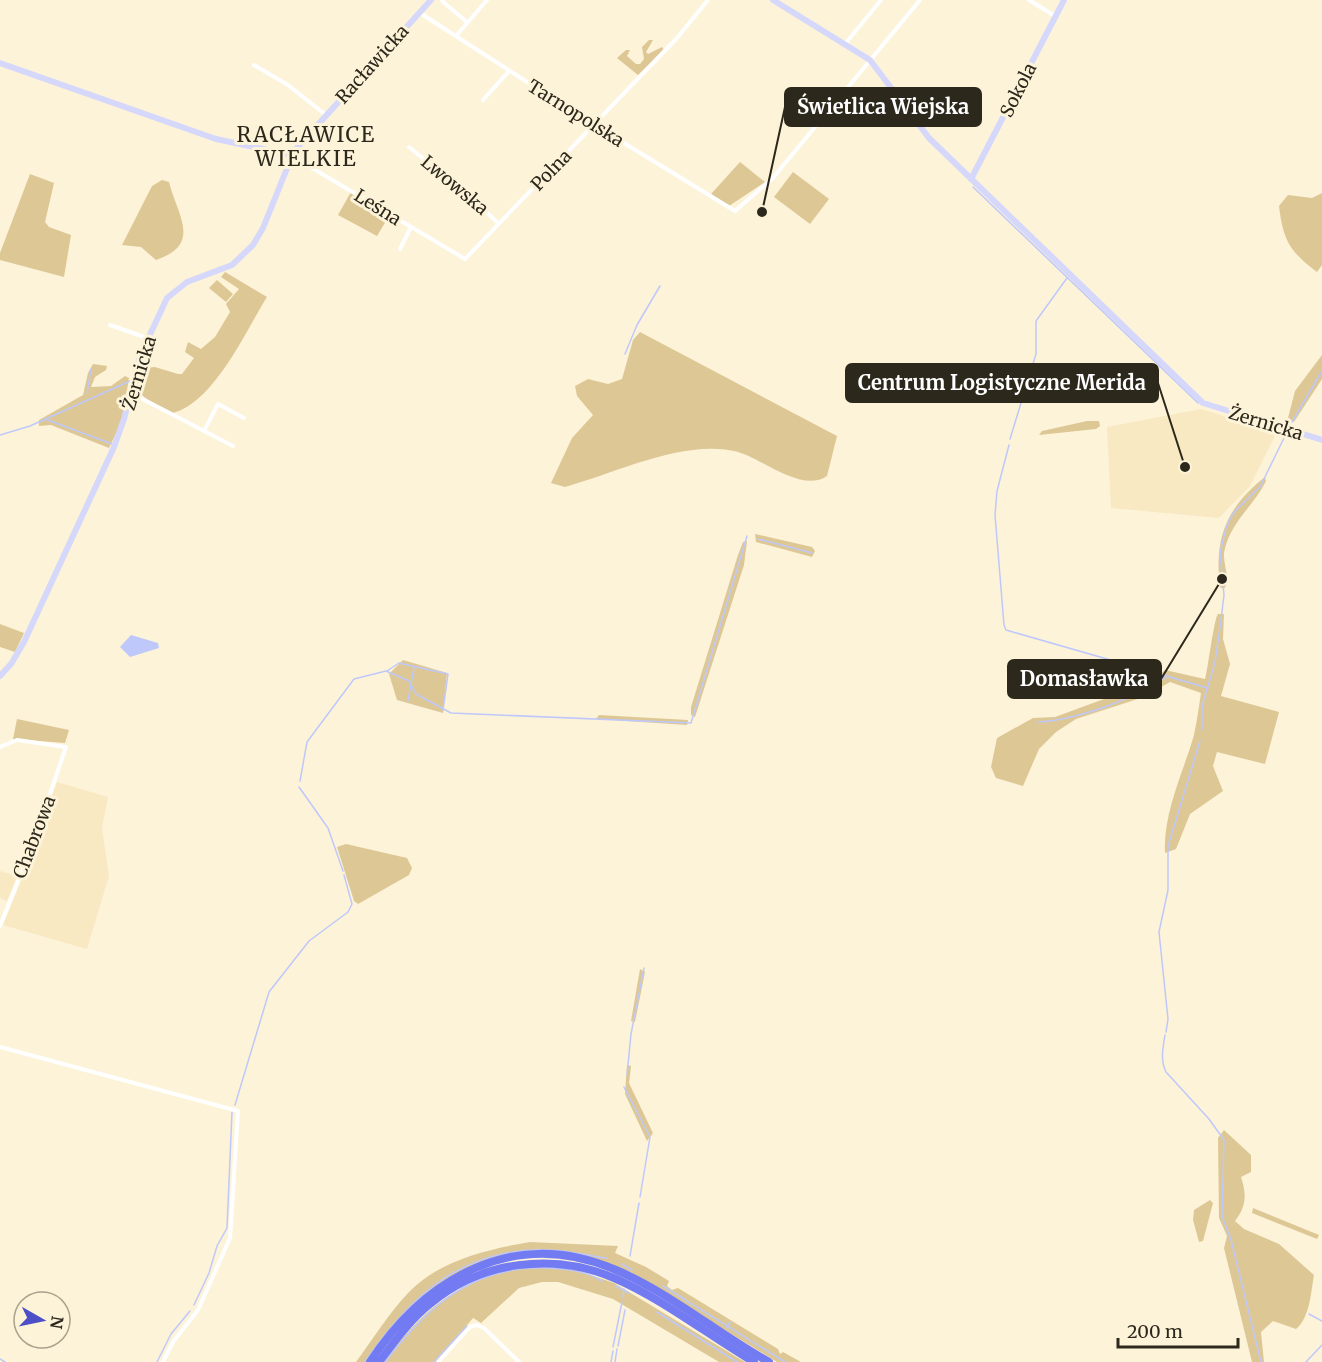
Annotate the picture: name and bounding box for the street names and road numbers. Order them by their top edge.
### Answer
street label: Racławicka [331,19,414,108]
street label: Sokola [995,59,1042,121]
street label: Tarnopolska [523,74,629,152]
street label: Polna [526,144,576,196]
street label: Lwowska [417,150,494,220]
street label: Leśna [350,184,406,231]
street label: Żernicka [117,333,161,413]
street label: Żernicka [1226,401,1306,445]
street label: Chabrowa [8,792,60,882]

